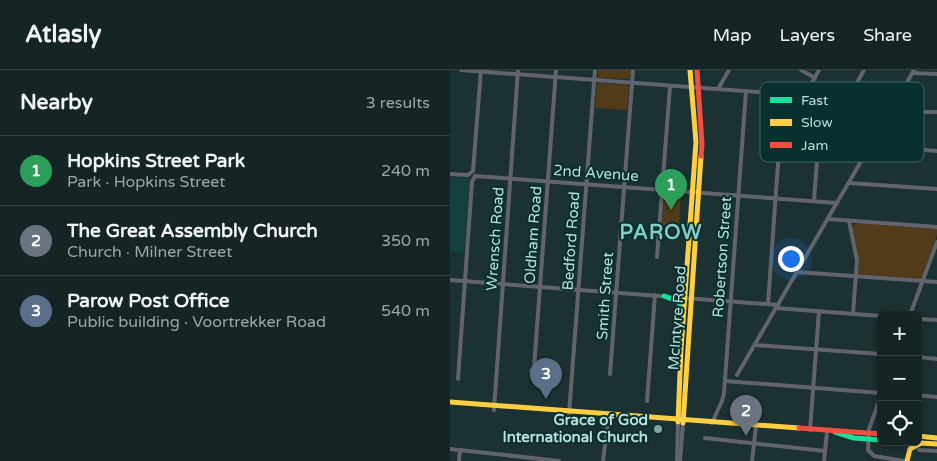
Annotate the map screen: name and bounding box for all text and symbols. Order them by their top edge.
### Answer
text: Atlasly [25,20,101,49]
text: Map [713,24,752,46]
text: Layers [780,24,835,46]
text: Share [863,24,912,46]
legend [760,82,924,162]
text: Nearby [20,90,93,115]
text: Fast [801,92,829,109]
text: 3 results [366,93,430,113]
text: Slow [801,114,833,131]
text: Jam [801,137,828,154]
text: Hopkins Street Park [67,150,245,172]
text: 1 [31,161,41,181]
text: 240 m [381,161,430,181]
street label: 2nd Avenue [553,161,639,185]
pin: 1 [655,169,687,210]
text: Park · Hopkins Street [67,172,225,192]
street label: Oldham Road [521,185,545,285]
street label: Wrensch Road [482,186,508,292]
street label: Bedford Road [559,191,583,291]
street label: Robertson Street [709,196,735,318]
text: The Great Assembly Church [67,220,318,242]
district label: PAROW [619,221,703,245]
text: 2 [31,231,41,251]
text: 350 m [381,231,430,251]
text: Church · Milner Street [67,242,232,262]
your location [778,246,804,272]
street label: Smith Street [593,251,617,341]
street label: McIntyre Road [664,265,690,371]
text: Parow Post Office [67,290,229,312]
text: 3 [31,301,41,321]
text: 540 m [381,301,430,321]
map controls [877,311,922,446]
button: + [877,311,922,356]
text: Public building · Voortrekker Road [67,312,326,332]
button: − [877,356,922,401]
pin: 3 [530,358,562,399]
pin: 2 [730,395,762,436]
button: locate [877,401,922,446]
place label: Grace of God International Church [503,411,648,446]
marker: Grace of God International Church [652,423,664,435]

